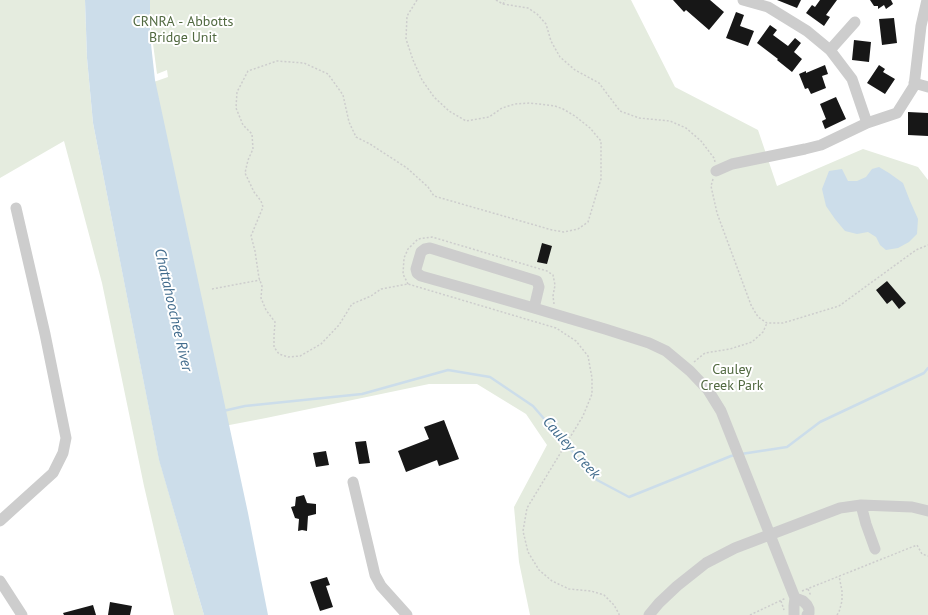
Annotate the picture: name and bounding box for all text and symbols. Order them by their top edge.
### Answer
park label: CRNRA - Abbotts Bridge Unit [133,14,233,46]
water label: Chattahoochee River [150,247,196,373]
park label: Cauley Creek Park [701,362,763,394]
water label: Cauley Creek [538,413,604,483]

